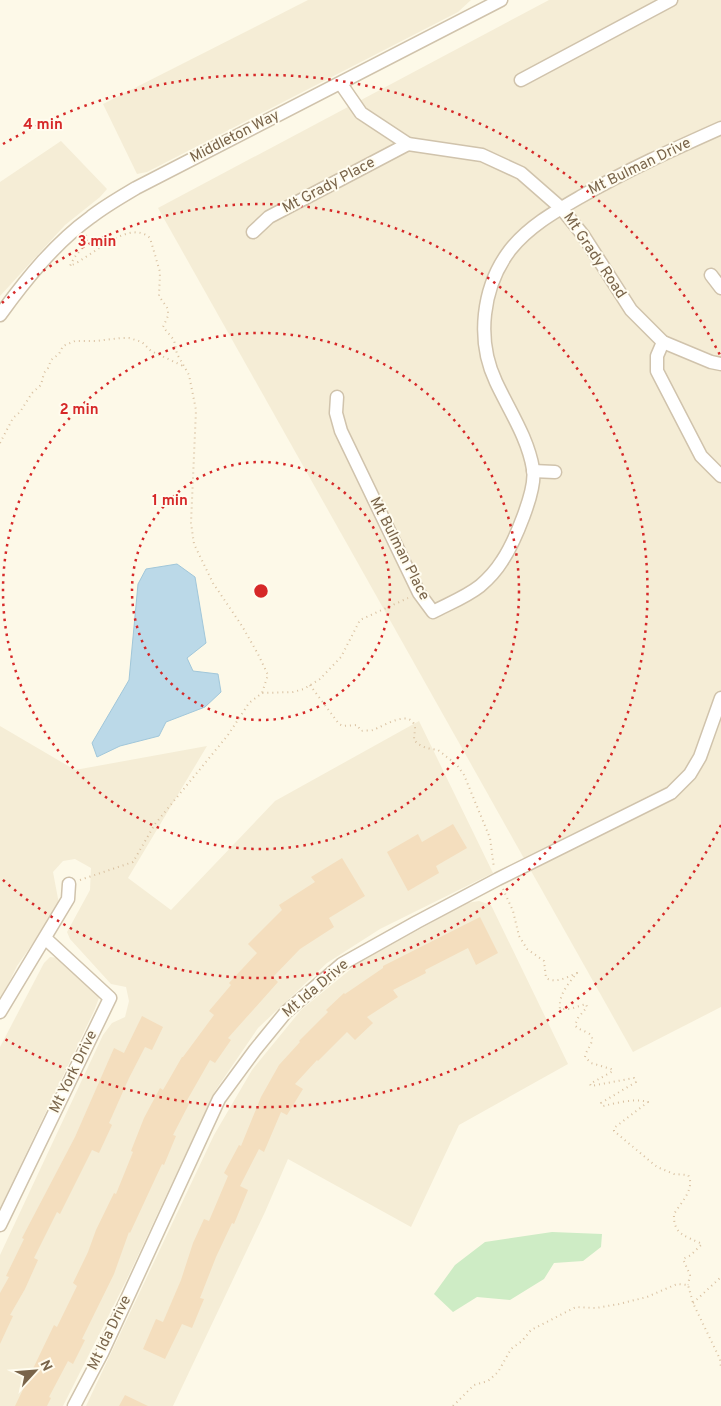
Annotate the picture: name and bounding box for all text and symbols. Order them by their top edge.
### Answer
street label: Middleton Way [187,106,283,168]
text: 4 min [23,116,63,135]
street label: Mt Bulman Drive [586,134,694,200]
street label: Mt Grady Place [279,154,379,218]
street label: Mt Grady Road [558,209,630,303]
text: 3 min [77,233,117,252]
text: 2 min [59,401,99,420]
text: 1 min [152,492,188,511]
street label: Mt Bulman Place [365,494,433,604]
centre of rings [252,582,270,600]
street label: Mt Ida Drive [279,956,353,1022]
street label: Mt York Drive [46,1027,102,1117]
street label: Mt Ida Drive [84,1292,136,1374]
north arrow [10,1346,60,1396]
text: N [35,1358,55,1374]

